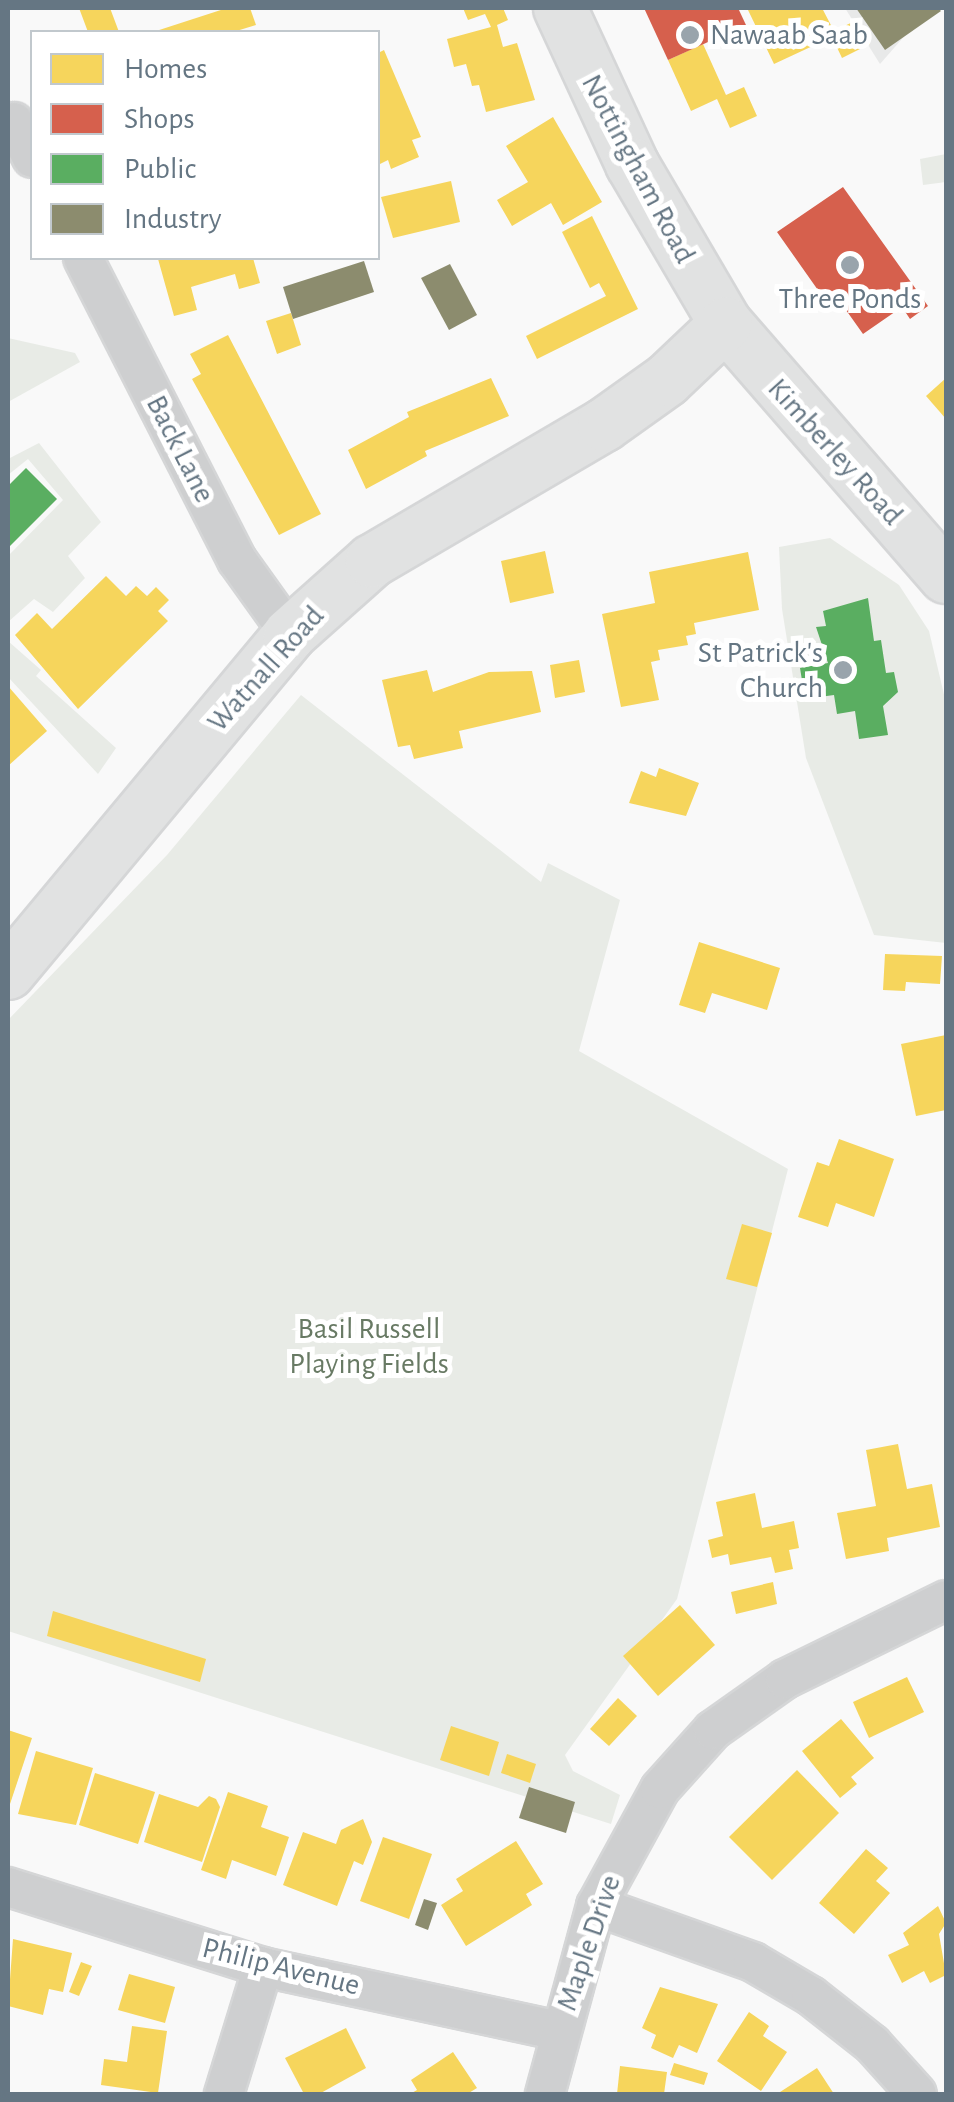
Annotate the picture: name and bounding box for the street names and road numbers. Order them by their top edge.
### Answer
street label: Nottingham Road [573,68,703,270]
street label: Kimberley Road [760,371,910,533]
street label: Back Lane [138,389,222,509]
street label: Watnall Road [200,598,332,740]
street label: Maple Drive [549,1870,629,2016]
street label: Philip Avenue [199,1930,363,2004]

